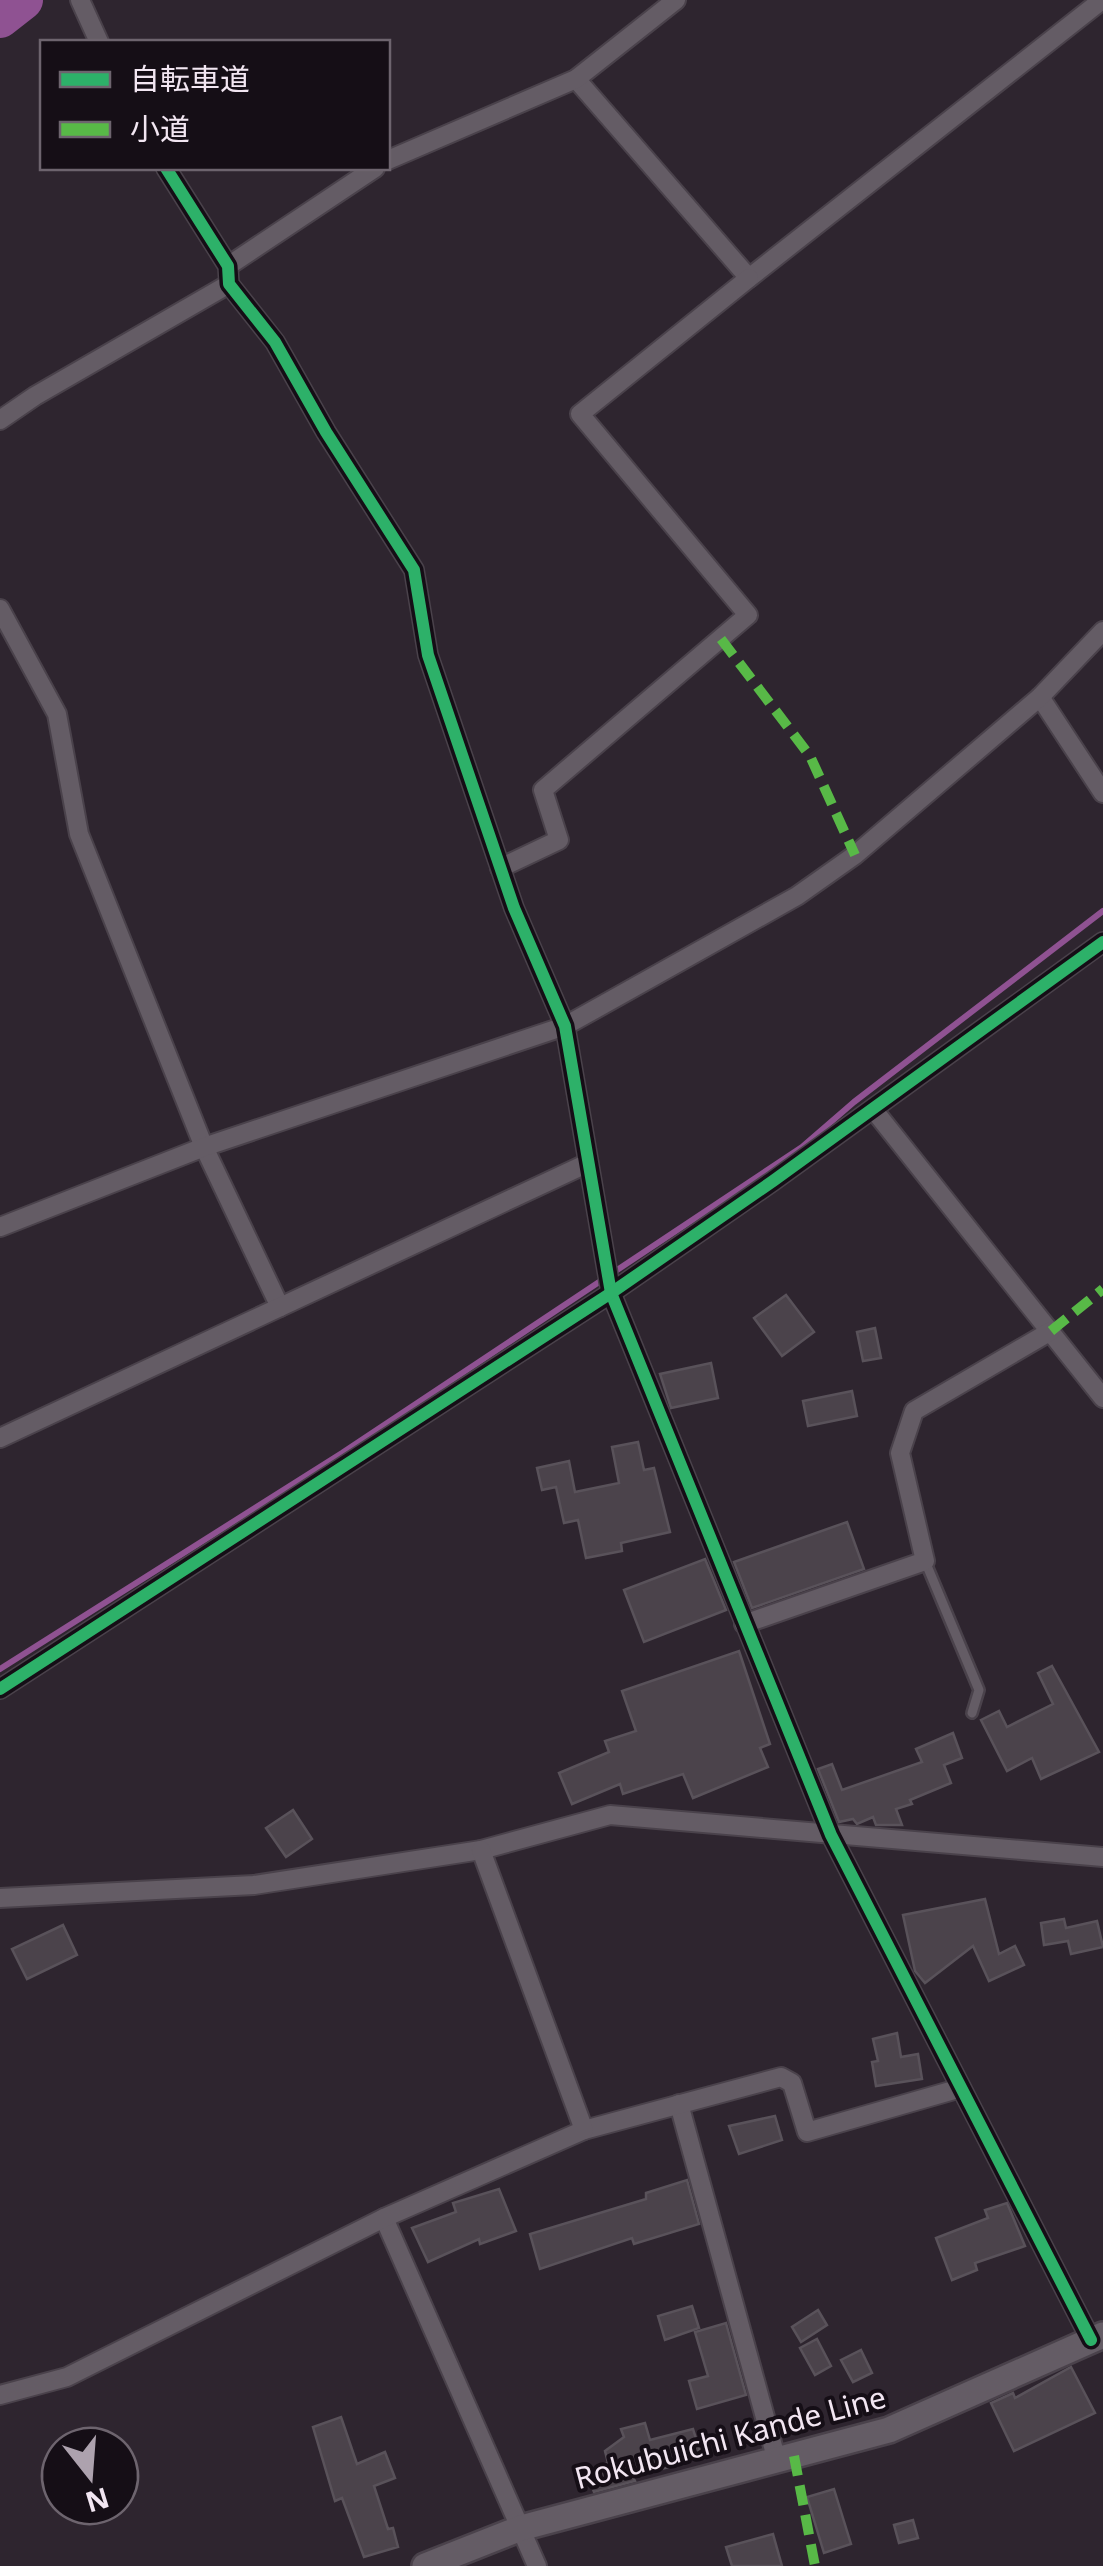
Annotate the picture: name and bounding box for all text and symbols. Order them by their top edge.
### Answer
legend [40,40,390,170]
text: 自転車道 [130,58,250,99]
text: 小道 [130,108,190,149]
street label: Rokubuichi Kande Line [570,2376,890,2498]
north arrow [40,2426,140,2526]
text: N [81,2479,114,2522]

